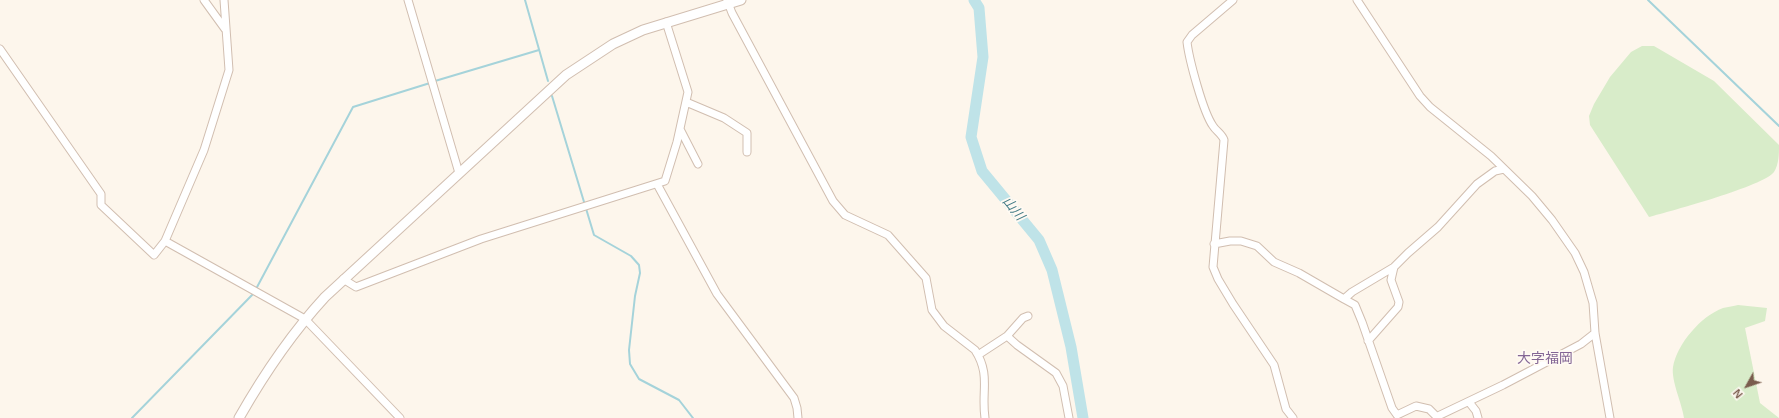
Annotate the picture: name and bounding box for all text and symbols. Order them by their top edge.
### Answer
water label: 山川 [999,194,1027,224]
district label: 大字福岡 [1517,351,1573,367]
north arrow [1727,366,1767,406]
text: N [1731,387,1745,401]

